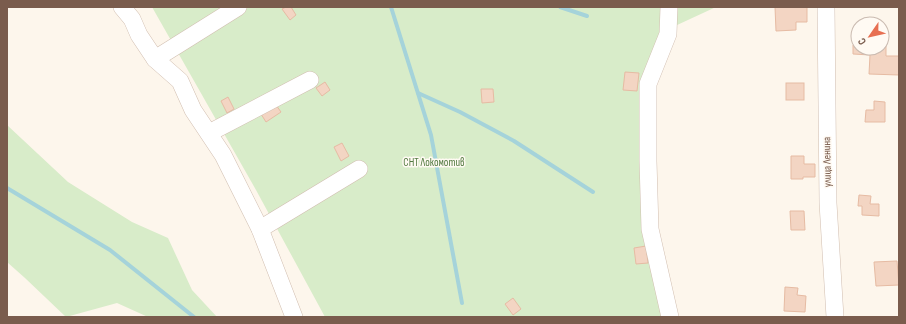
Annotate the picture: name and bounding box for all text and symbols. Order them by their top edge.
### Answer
north arrow [850,16,890,56]
text: С [855,35,869,47]
street label: улица Ленина [820,137,834,187]
park label: СНТ Локомотив [403,156,465,169]

